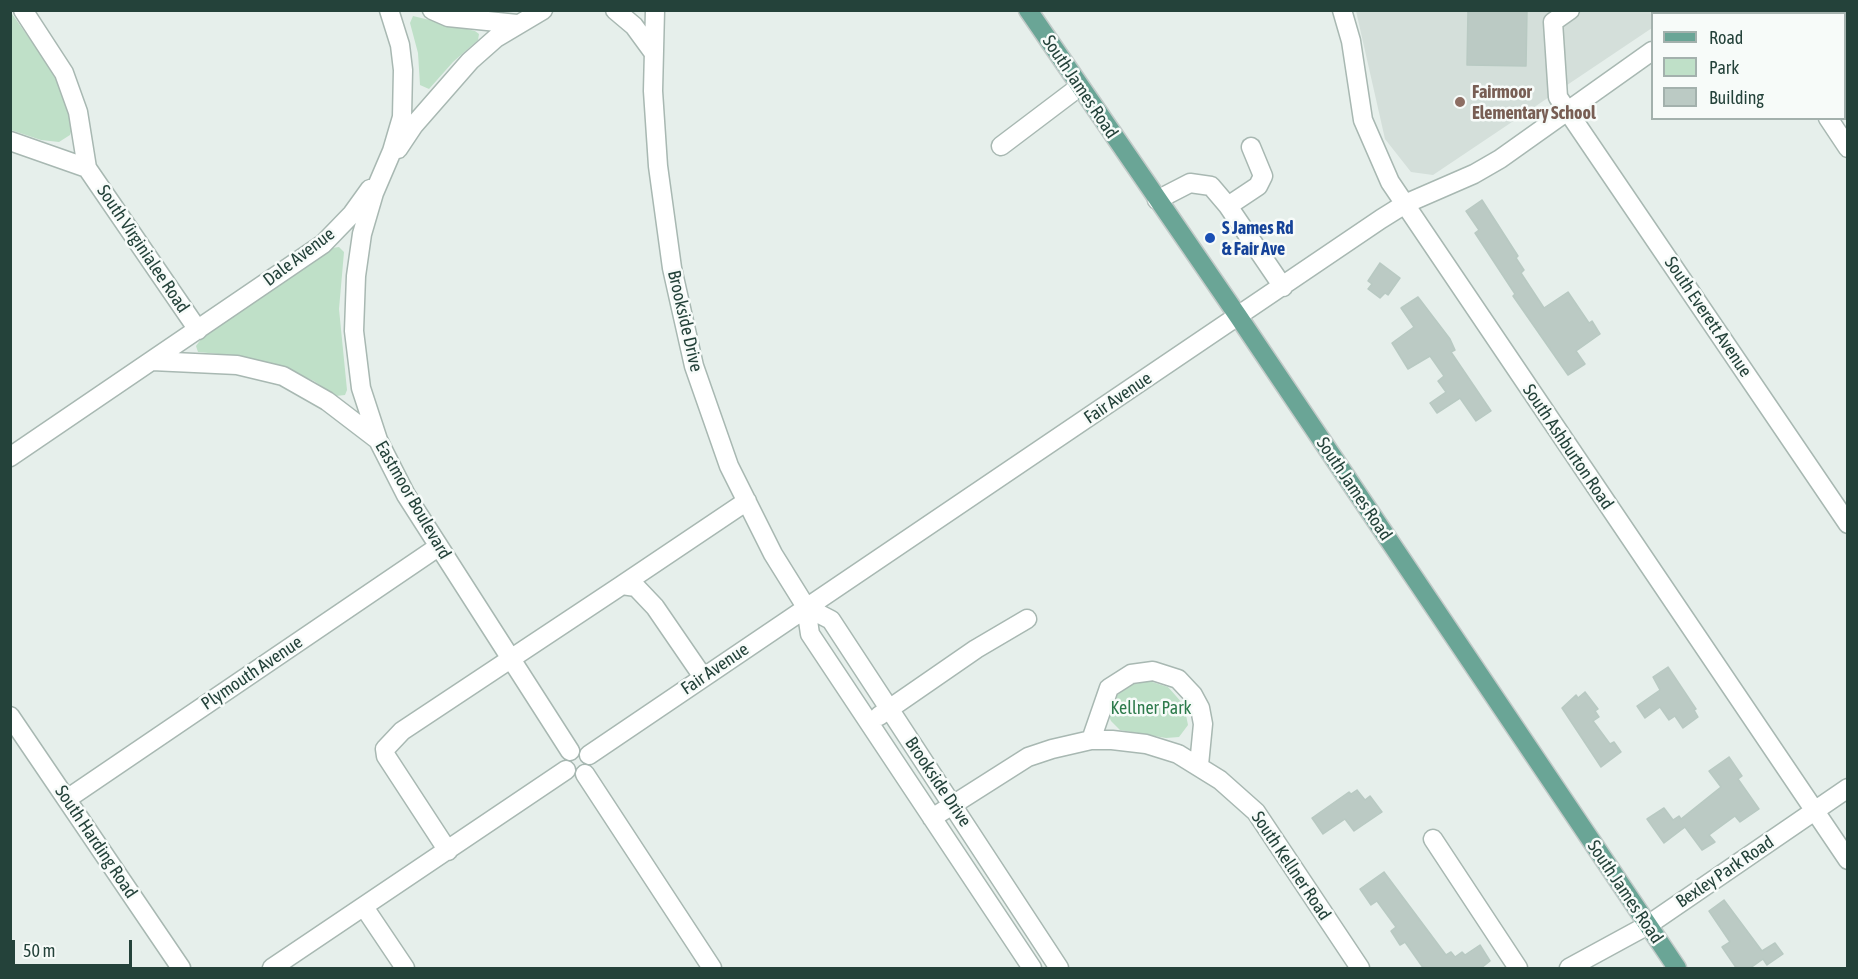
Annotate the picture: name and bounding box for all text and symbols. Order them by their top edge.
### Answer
legend [1651,12,1846,120]
text: Road [1709,27,1743,48]
street label: South James Road [1038,31,1122,143]
text: Park [1709,57,1739,78]
place label: Fairmoor Elementary School [1472,81,1596,124]
text: Building [1709,87,1764,108]
marker: Fairmoor Elementary School [1453,95,1467,109]
street label: South Virginialee Road [92,181,194,317]
place label: S James Rd & Fair Ave [1222,217,1294,260]
street label: Dale Avenue [259,223,339,291]
marker: S James Rd & Fair Ave [1203,231,1217,245]
street label: South Everett Avenue [1660,253,1756,381]
street label: Brookside Drive [663,268,707,374]
street label: Fair Avenue [1080,368,1156,428]
street label: South Ashburton Road [1518,380,1618,514]
street label: South James Road [1312,433,1396,545]
street label: Eastmoor Boulevard [370,437,456,563]
street label: Plymouth Avenue [197,631,307,715]
street label: Fair Avenue [677,639,753,699]
park label: Kellner Park [1111,697,1191,719]
street label: Brookside Drive [900,733,976,831]
street label: South Harding Road [50,782,142,902]
street label: South Kellner Road [1247,808,1335,924]
street label: Bexley Park Road [1672,831,1778,913]
street label: South James Road [1583,836,1667,948]
scale bar [15,928,135,966]
text: 50 m [23,940,55,961]

